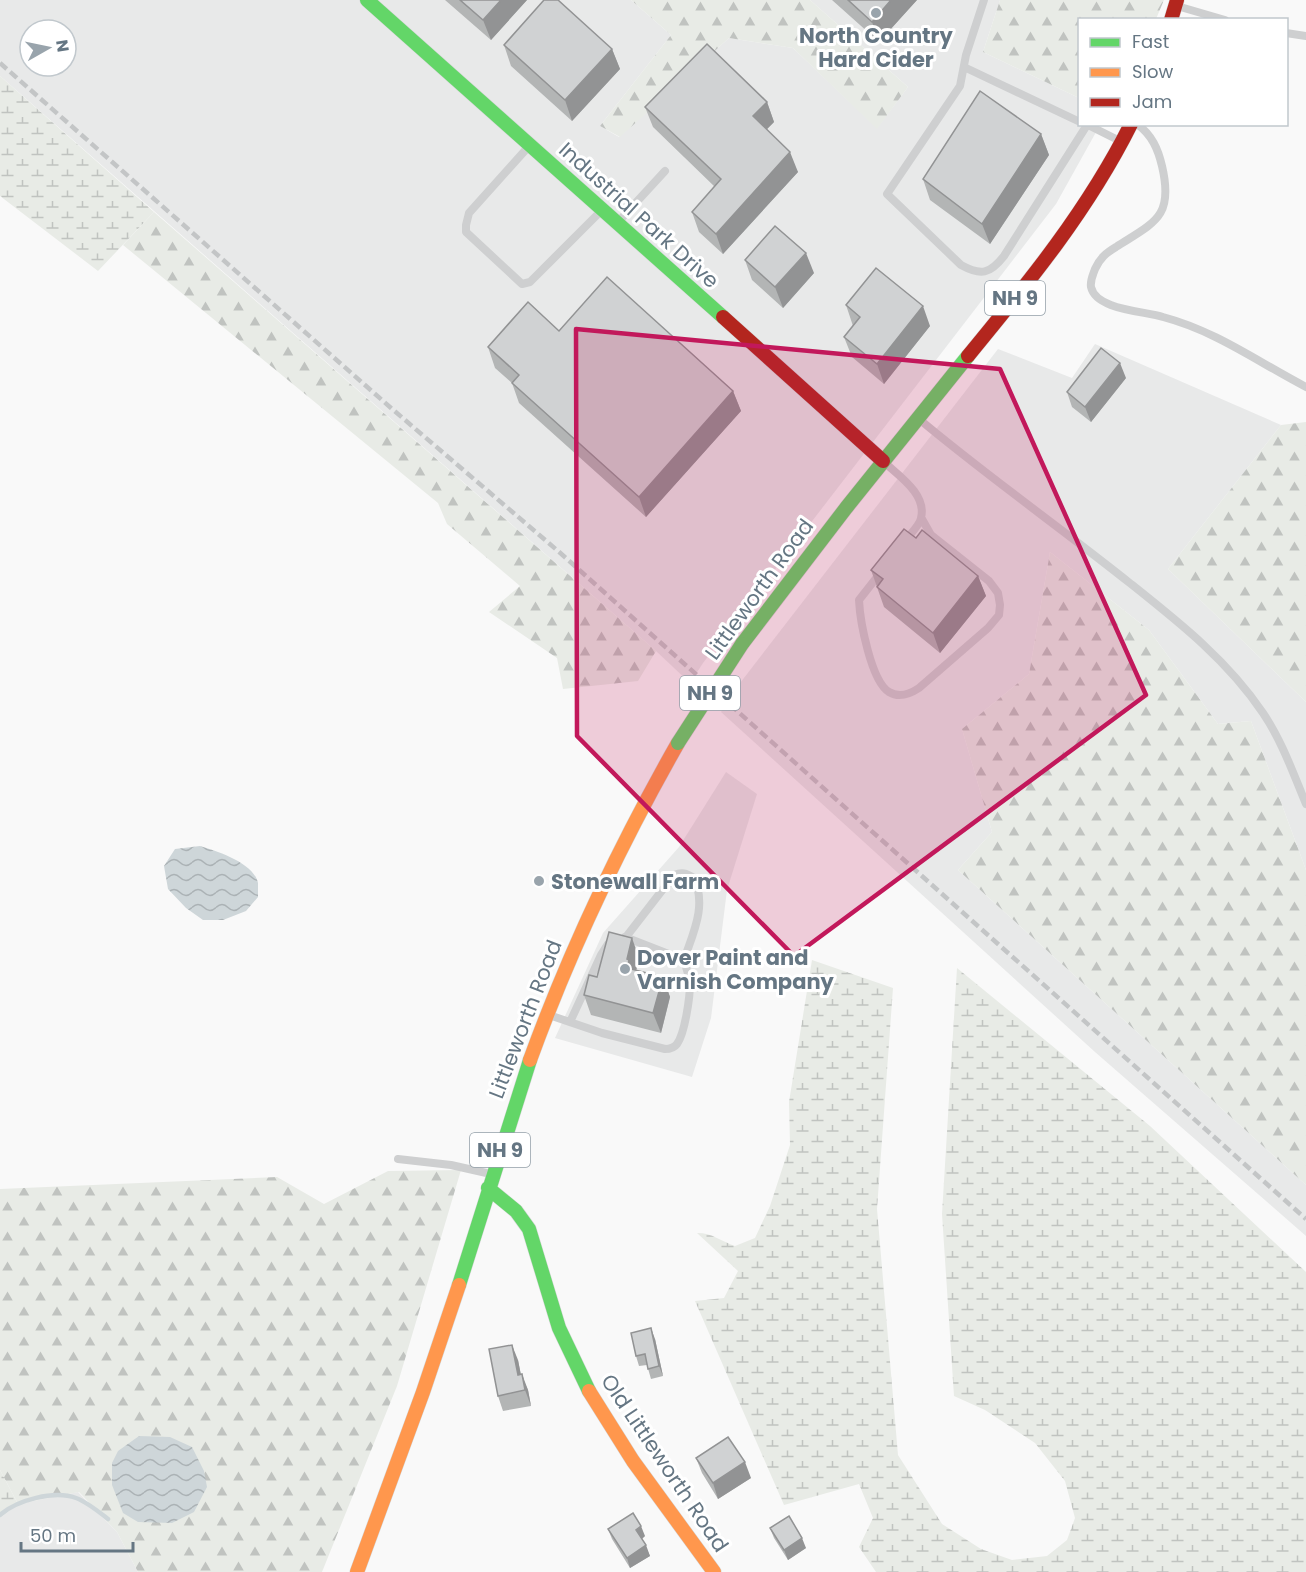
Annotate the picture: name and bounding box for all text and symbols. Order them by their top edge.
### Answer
marker: North Country Hard Cider [869,6,883,20]
north arrow [18,18,78,78]
legend [1078,18,1288,126]
place label: North Country Hard Cider [799,21,954,74]
text: Fast [1132,29,1169,54]
text: N [50,38,75,53]
text: Slow [1132,59,1174,84]
text: Jam [1132,89,1172,114]
street label: Industrial Park Drive [553,135,725,295]
road number: NH 9 [985,281,1045,315]
street label: Littleworth Road [698,513,820,665]
road number: NH 9 [680,676,740,710]
place label: Stonewall Farm [551,867,719,896]
marker: Stonewall Farm [532,874,546,888]
street label: Littleworth Road [481,936,569,1102]
place label: Dover Paint and Varnish Company [637,943,835,996]
marker: Dover Paint and Varnish Company [618,962,632,976]
road number: NH 9 [470,1133,530,1167]
street label: Old Littleworth Road [595,1368,735,1558]
scale bar [21,1515,134,1553]
text: 50 m [30,1523,76,1548]

